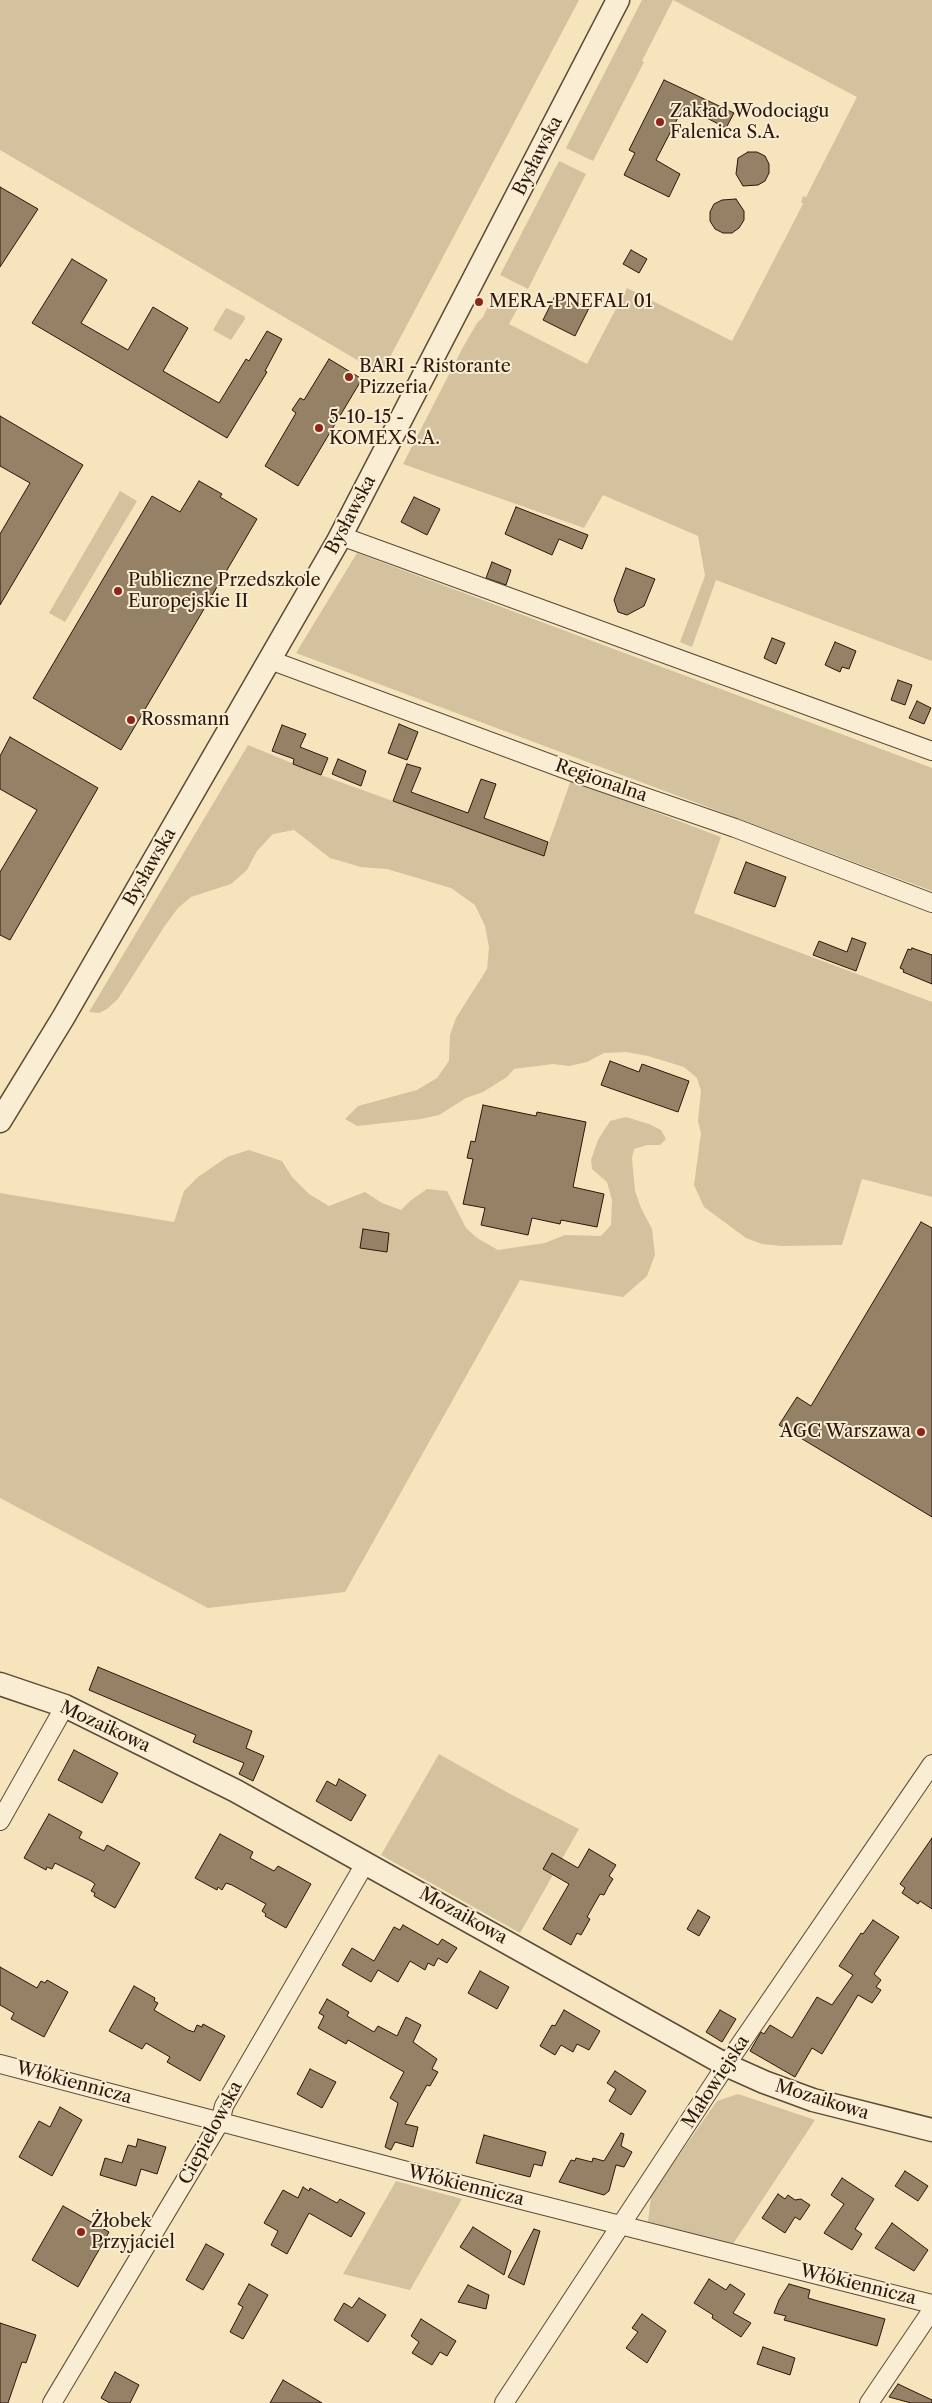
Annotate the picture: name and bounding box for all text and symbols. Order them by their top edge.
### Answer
place label: Zakład Wodociągu Falenica S.A. [670,101,829,144]
street label: Bysławska [509,113,567,199]
marker: Zakład Wodociągu Falenica S.A. [654,116,666,128]
place label: MERA-PNEFAL 01 [489,291,653,313]
marker: MERA-PNEFAL 01 [473,296,485,308]
place label: BARI - Ristorante Pizzeria [359,356,511,398]
marker: BARI - Ristorante Pizzeria [343,371,355,383]
place label: 5-10-15 - KOMEX S.A. [329,407,440,449]
marker: 5-10-15 - KOMEX S.A. [313,422,325,434]
street label: Bysławska [321,472,381,558]
place label: Publiczne Przedszkole Europejskie II [128,570,321,612]
marker: Publiczne Przedszkole Europejskie II [112,585,124,597]
place label: Rossmann [141,709,230,731]
marker: Rossmann [125,714,137,726]
street label: Regionalna [552,755,650,807]
street label: Bysławska [119,824,181,910]
place label: AGC Warszawa [780,1421,911,1443]
marker: AGC Warszawa [915,1426,927,1438]
street label: Mozaikowa [56,1697,154,1757]
street label: Mozaikowa [415,1883,511,1949]
street label: Małowiejska [678,2031,754,2133]
street label: Włókiennicza [14,2057,134,2109]
street label: Mozaikowa [772,2075,872,2125]
street label: Ciepielowska [175,2078,247,2188]
street label: Włókiennicza [406,2161,526,2211]
place label: Żłobek Przyjaciel [91,2211,175,2254]
marker: Żłobek Przyjaciel [75,2226,87,2238]
street label: Włókiennicza [798,2260,918,2310]

